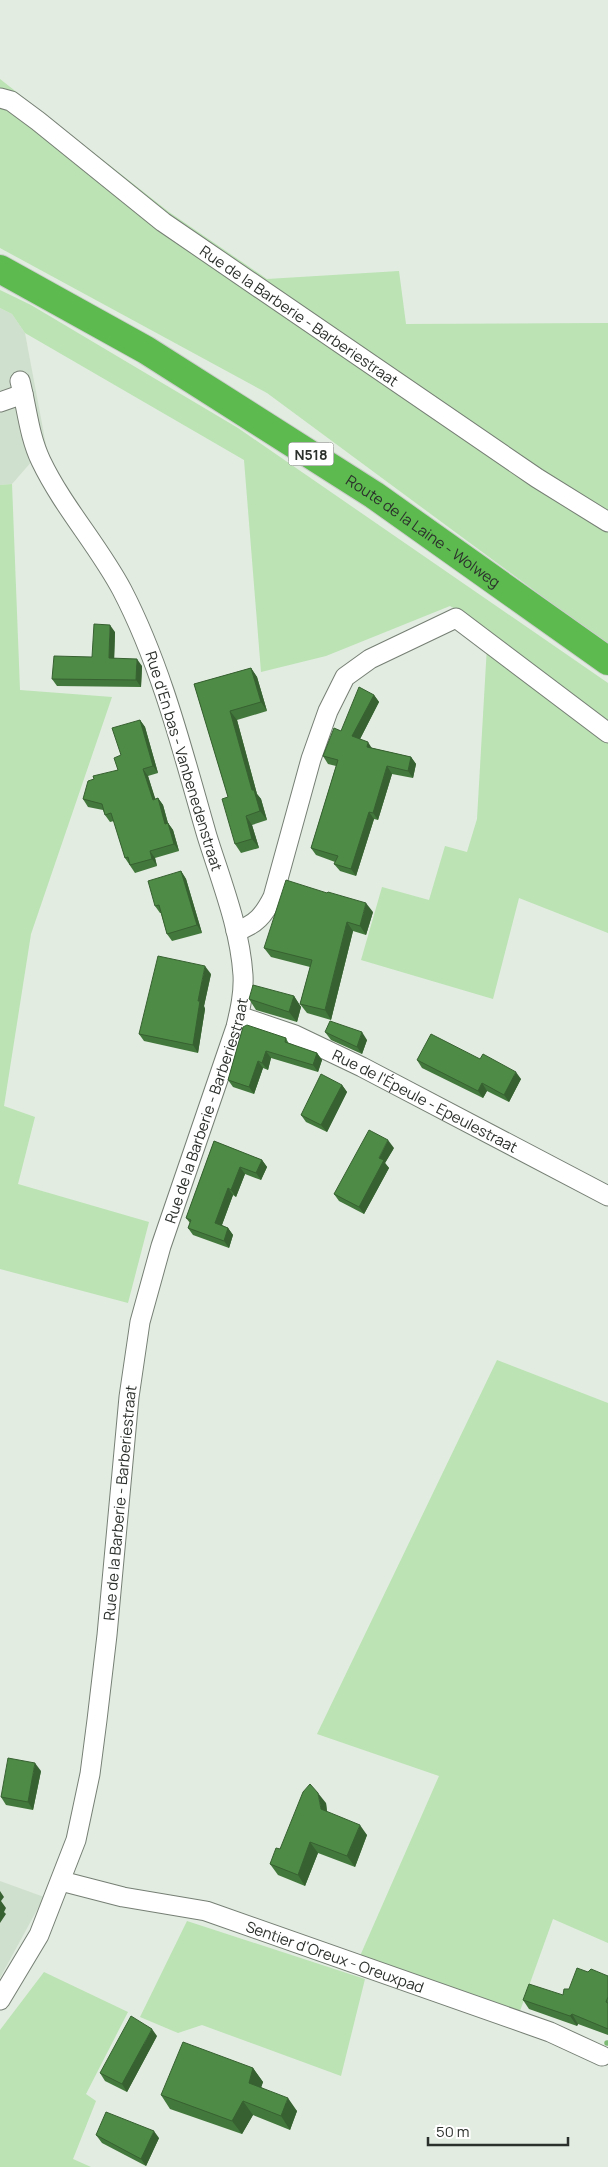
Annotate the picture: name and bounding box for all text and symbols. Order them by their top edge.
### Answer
street label: Rue de la Barberie - Barberiestraat [196,240,403,391]
road number: N518 [288,442,334,466]
street label: Route de la Laine - Wolweg [342,469,505,592]
street label: Rue d'En bas - Vanbenedenstraat [141,649,227,873]
street label: Rue de la Barberie - Barberiestraat [159,996,252,1226]
street label: Rue de l'Épeule - Epeulestraat [329,1044,522,1157]
street label: Rue de la Barberie - Barberiestraat [98,1384,141,1622]
street label: Sentier d'Oreux - Oreuxpad [243,1915,427,1997]
scale bar [428,2114,568,2146]
text: 50 m [436,2121,470,2142]

